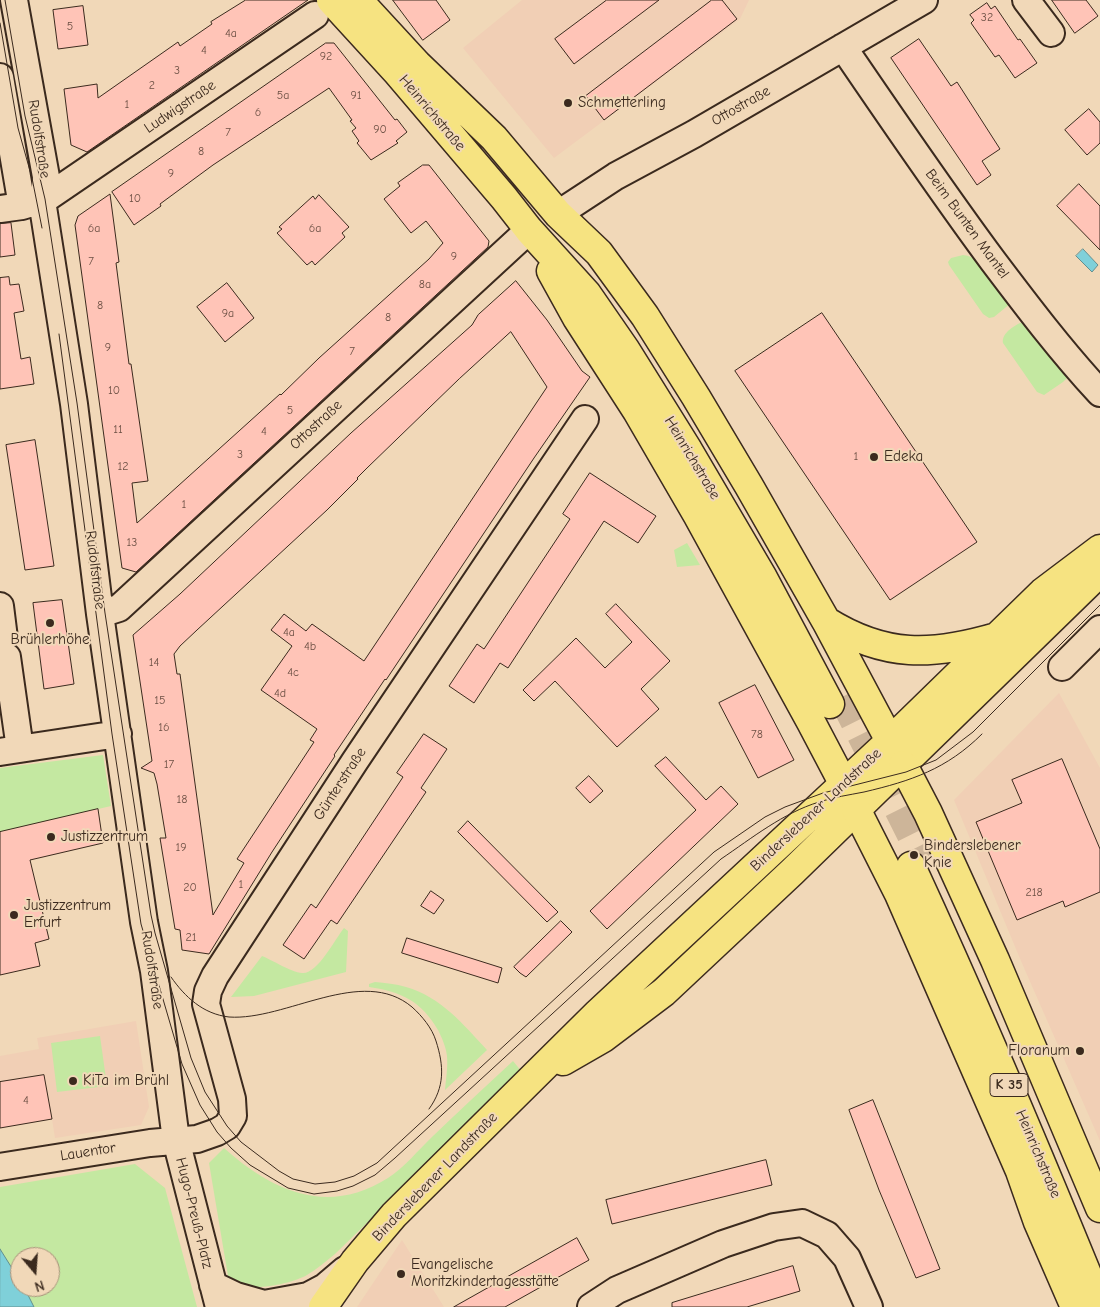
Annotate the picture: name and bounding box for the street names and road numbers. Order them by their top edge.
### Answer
street label: Heinrichstraße [395,71,469,155]
street label: Ludwigstraße [141,76,219,138]
street label: Ottostraße [708,82,774,130]
street label: Rudolfstraße [24,98,54,180]
street label: Beim Bunten Mantel [921,166,1013,282]
street label: Ottostraße [286,396,346,454]
street label: Heinrichstraße [660,413,724,503]
street label: Rudolfstraße [81,530,109,610]
street label: Günterstraße [310,744,370,824]
street label: Binderslebener Landstraße [747,745,885,875]
street label: Rudolfstraße [137,929,167,1011]
road number: K 35 [990,1074,1028,1096]
street label: Heinrichstraße [1011,1107,1065,1201]
street label: Binderslebener Landstraße [369,1109,501,1245]
street label: Lauentor [59,1139,117,1165]
street label: Hugo-Preuß-Platz [171,1156,217,1270]

